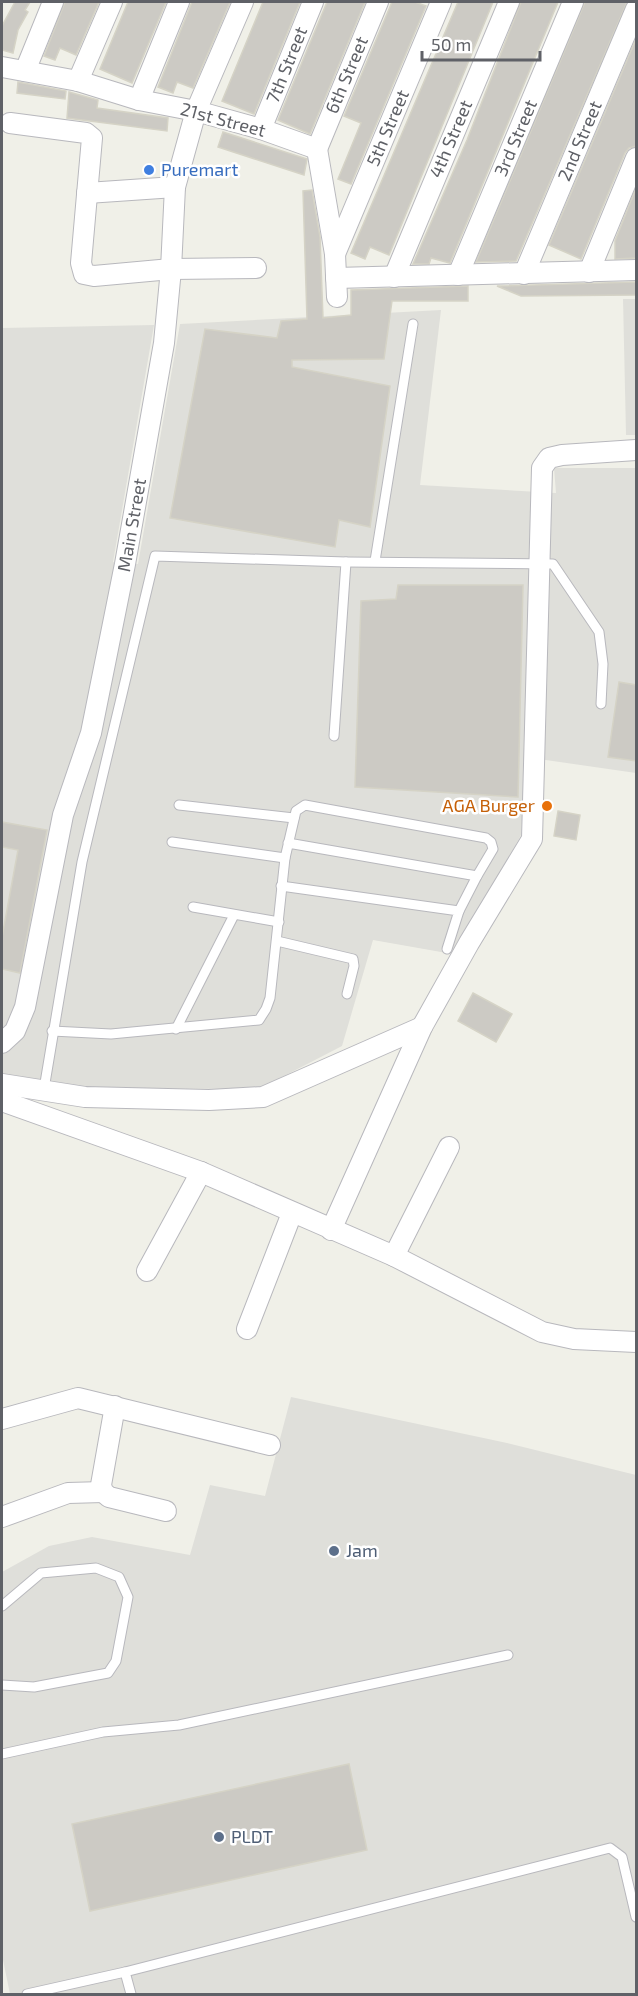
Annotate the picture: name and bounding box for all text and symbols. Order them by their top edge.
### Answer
street label: 7th Street [261,23,311,106]
scale bar [422,24,540,62]
street label: 6th Street [320,33,372,116]
text: 50 m [431,33,471,55]
street label: 5th Street [361,86,413,169]
street label: 4th Street [424,96,476,181]
street label: 3rd Street [489,96,541,179]
street label: 21st Street [178,97,268,141]
street label: 2nd Street [552,97,606,184]
place label: Puremart [161,158,238,180]
marker: Puremart [142,163,156,177]
street label: Main Street [112,476,150,573]
place label: AGA Burger [442,794,535,816]
marker: AGA Burger [540,799,554,813]
place label: Jam [346,1539,378,1561]
marker: Jam [327,1544,341,1558]
place label: PLDT [231,1825,274,1847]
marker: PLDT [212,1830,226,1844]

